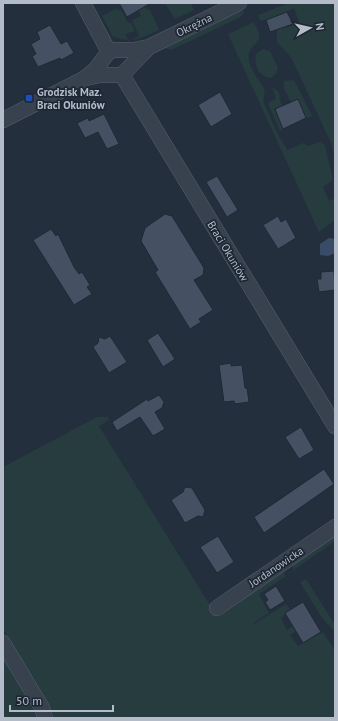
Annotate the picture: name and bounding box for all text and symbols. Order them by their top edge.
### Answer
north arrow [290,8,330,48]
street label: Okrężna [174,10,214,40]
text: N [312,22,327,31]
place label: Grodzisk Maz. Braci Okuniów [37,85,106,112]
marker: Grodzisk Maz. Braci Okuniów [24,93,34,103]
street label: Braci Okuniów [204,218,252,284]
street label: Jordanowicka [245,544,306,591]
scale bar [10,687,113,713]
text: 50 m [16,693,42,708]

